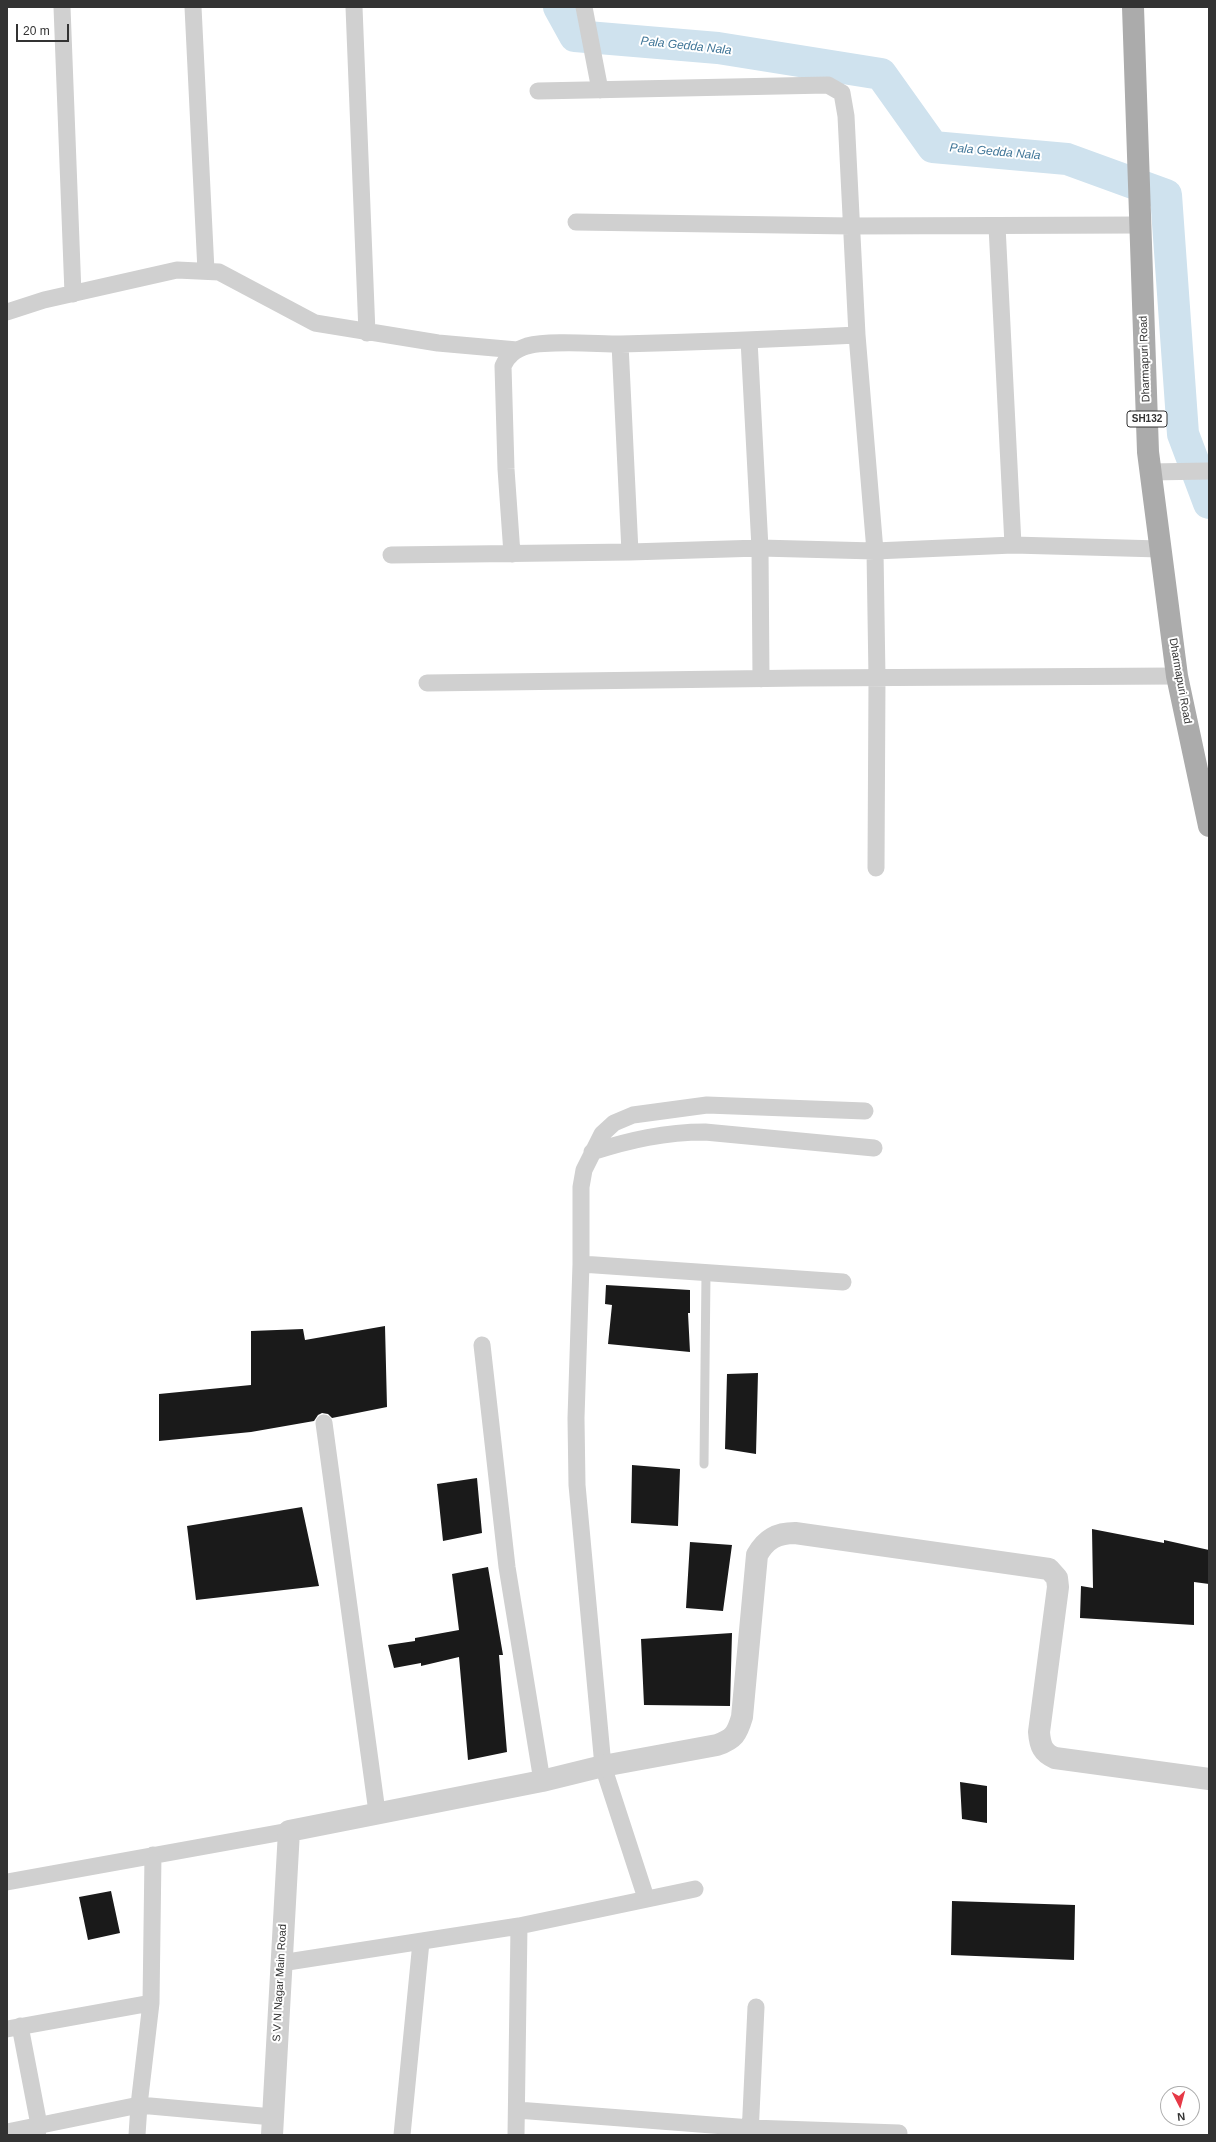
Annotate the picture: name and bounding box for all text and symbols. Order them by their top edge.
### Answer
scale bar [18,16,71,42]
text: 20 m [23,24,50,38]
water label: Pala Gedda Nala [640,34,732,58]
water label: Pala Gedda Nala [949,141,1041,163]
street label: Dharmapuri Road [1137,315,1153,403]
road number: SH132 [1127,411,1167,427]
street label: Dharmapuri Road [1166,637,1194,725]
street label: S V N Nagar Main Road [270,1924,290,2042]
north arrow [1160,2086,1200,2126]
text: N [1177,2111,1186,2123]

